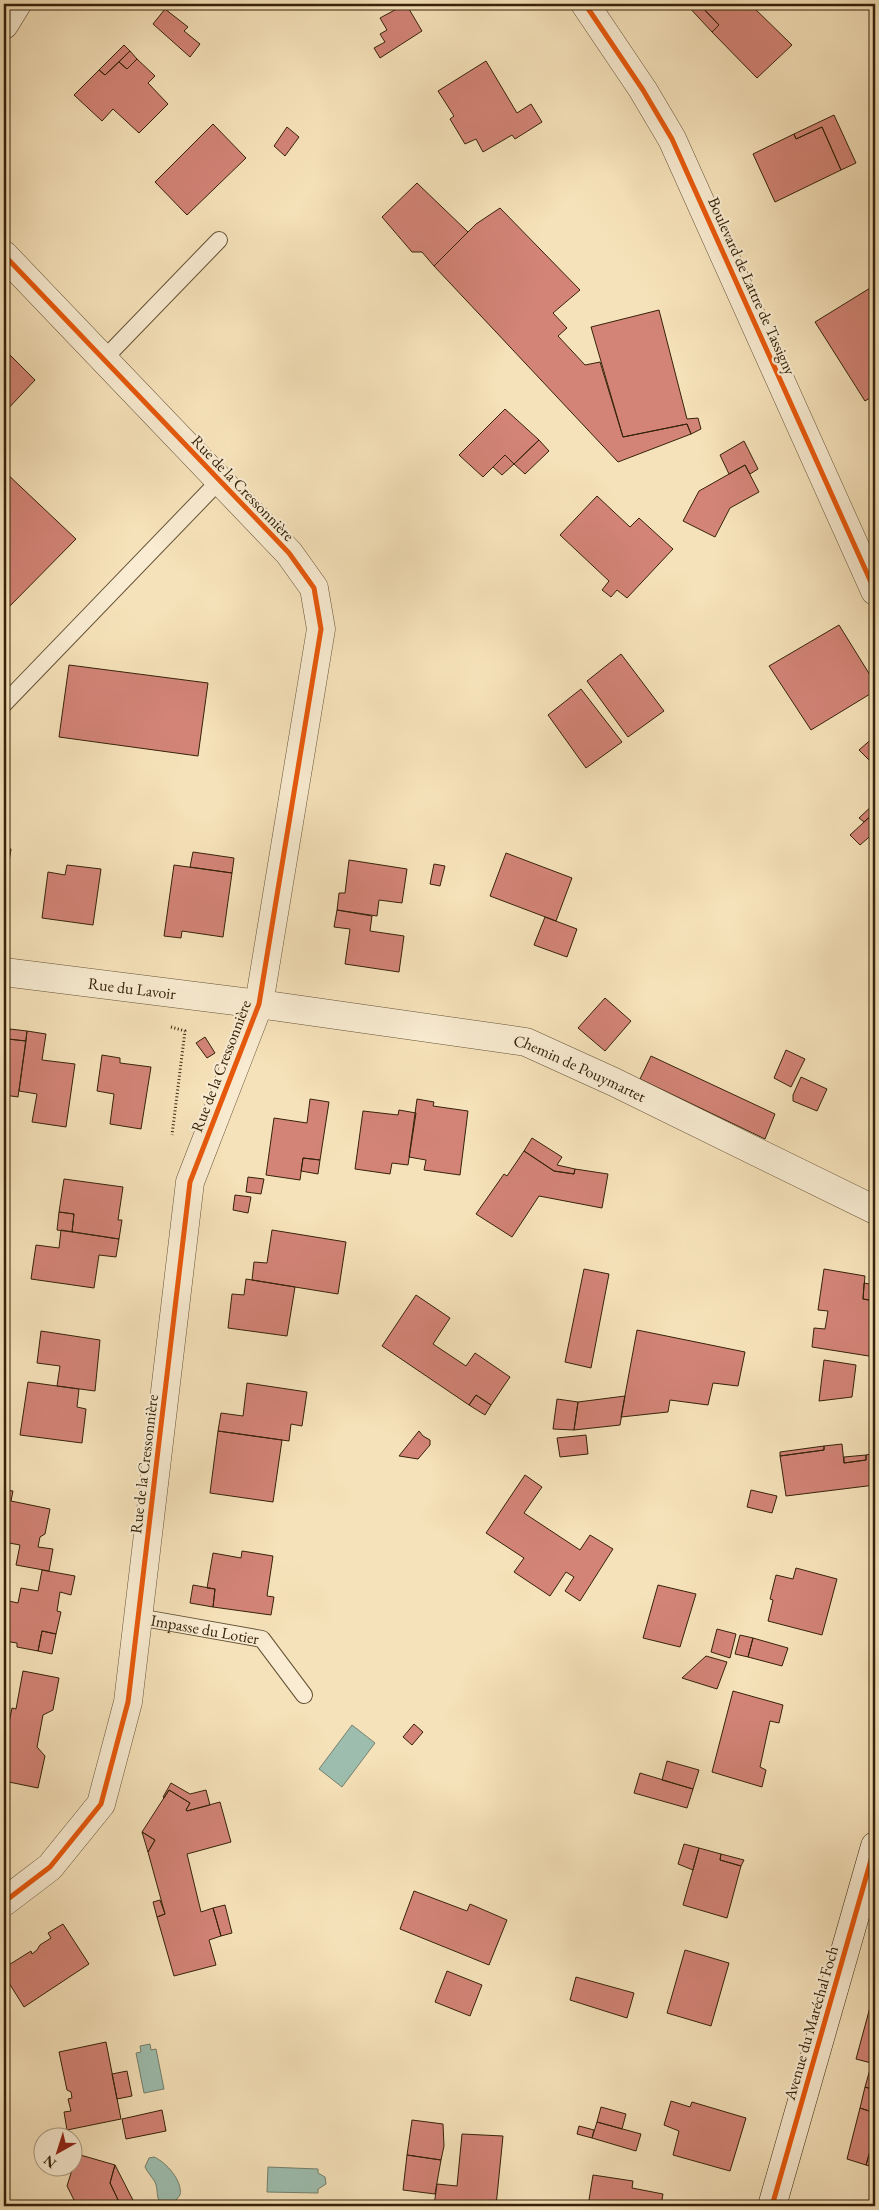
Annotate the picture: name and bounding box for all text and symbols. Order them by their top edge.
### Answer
street label: Boulevard de Lattre de Tassigny [703,194,801,379]
street label: Rue de la Cressonnière [187,430,299,546]
street label: Rue du Lavoir [87,972,178,1004]
street label: Rue de la Cressonnière [186,997,256,1135]
street label: Chemin de Pouymartet [512,1030,649,1107]
street label: Rue de la Cressonnière [125,1393,163,1535]
street label: Impasse du Lotier [149,1609,261,1649]
street label: Avenue du Maréchal Foch [779,1944,843,2103]
north arrow [32,2128,82,2178]
text: N [39,2151,60,2173]

